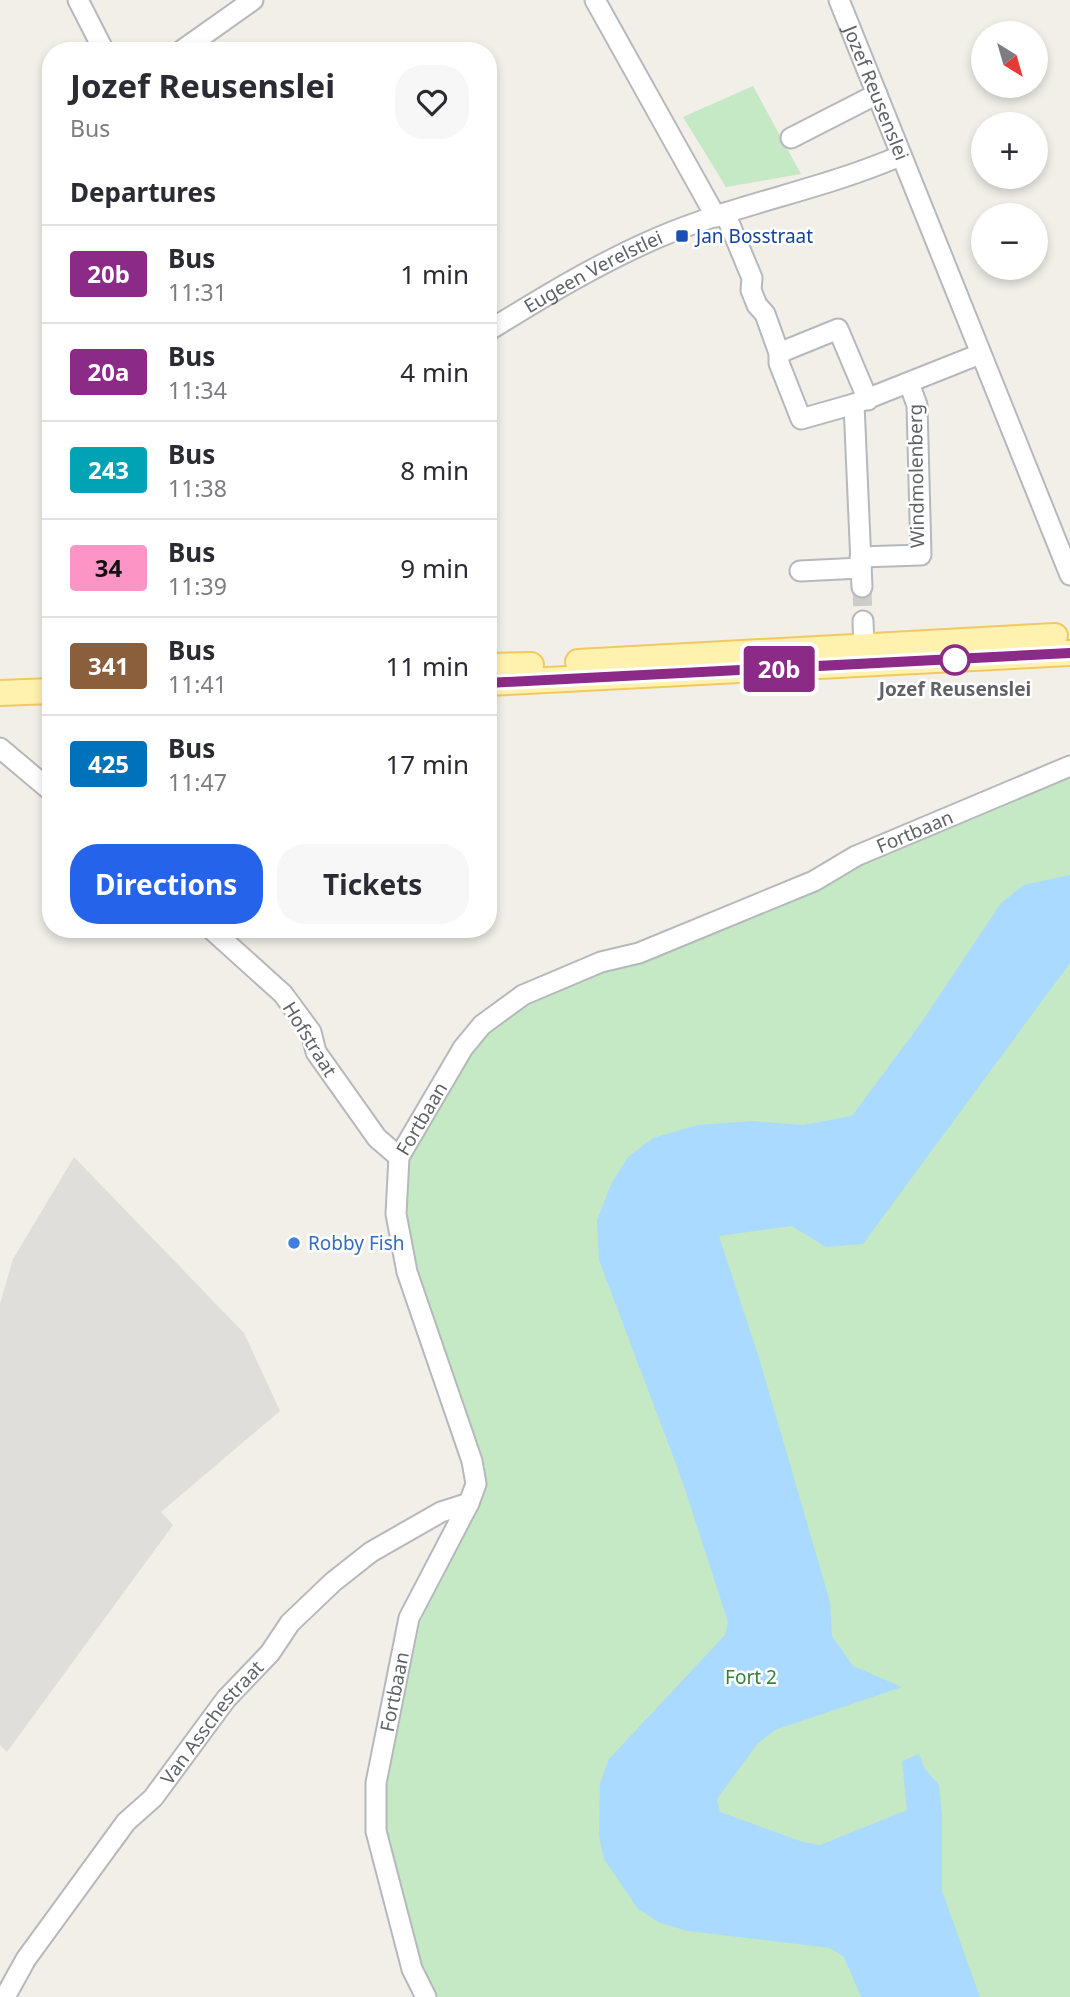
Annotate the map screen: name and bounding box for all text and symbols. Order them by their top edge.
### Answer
street label: Jozef Reusenslei [837,20,915,164]
north arrow [971,21,1048,98]
map controls [971,21,1048,280]
text: Jozef Reusenslei [70,63,335,108]
button: heart [395,65,469,139]
text: Bus [70,112,110,144]
button: + [971,112,1048,189]
text: Departures [70,174,216,210]
button: − [971,203,1048,280]
place label: Jan Bosstraat [694,223,813,249]
street label: Eugeen Verelstlei [519,224,666,319]
marker: Jan Bosstraat [674,228,690,244]
text: Bus [168,240,215,276]
text: 1 min [400,256,469,292]
text: 20b [87,257,130,290]
text: 11:31 [168,276,227,308]
text: Bus [168,338,215,374]
text: 4 min [400,354,469,390]
text: 20a [88,355,129,388]
text: 11:34 [168,374,227,406]
street label: Windmolenberg [902,404,930,548]
text: Bus [168,436,215,472]
text: 8 min [400,452,469,488]
text: 243 [88,453,129,486]
text: 11:38 [168,472,227,504]
text: Bus [168,534,215,570]
text: 9 min [400,550,469,586]
text: 34 [95,551,122,584]
text: 11:39 [168,570,227,602]
text: Bus [168,632,215,668]
marker: Jozef Reusenslei [940,645,970,675]
line badge: 20b [739,646,819,692]
text: 11 min [385,648,469,684]
text: 341 [88,649,129,682]
text: 20b [758,652,800,685]
text: 11:41 [168,668,227,700]
place label: Jozef Reusenslei [877,676,1031,702]
text: Bus [168,730,215,766]
text: 17 min [385,746,469,782]
text: 425 [88,747,129,780]
text: 11:47 [168,766,227,798]
street label: Fortbaan [872,804,957,859]
button: Directions [70,844,263,924]
button: Tickets [277,844,469,924]
street label: Hofstraat [277,997,343,1082]
street label: Fortbaan [390,1077,453,1160]
place label: Robby Fish [308,1230,405,1256]
marker: Robby Fish [286,1235,302,1251]
street label: Fortbaan [374,1650,415,1734]
street label: Van Asschestraat [154,1655,269,1790]
park label: Fort 2 [725,1664,777,1690]

